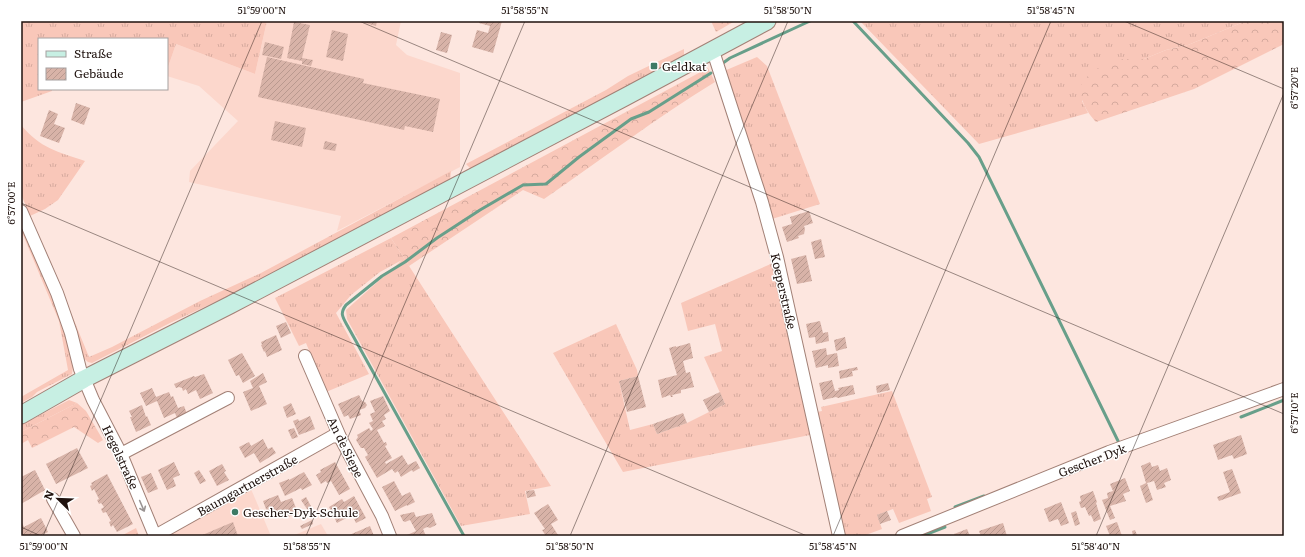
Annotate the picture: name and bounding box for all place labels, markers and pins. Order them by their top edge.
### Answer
place label: Geldkat [662,57,707,75]
marker: Geldkat [649,61,659,71]
place label: Gescher-Dyk-Schule [243,503,358,521]
marker: Gescher-Dyk-Schule [230,507,240,517]

